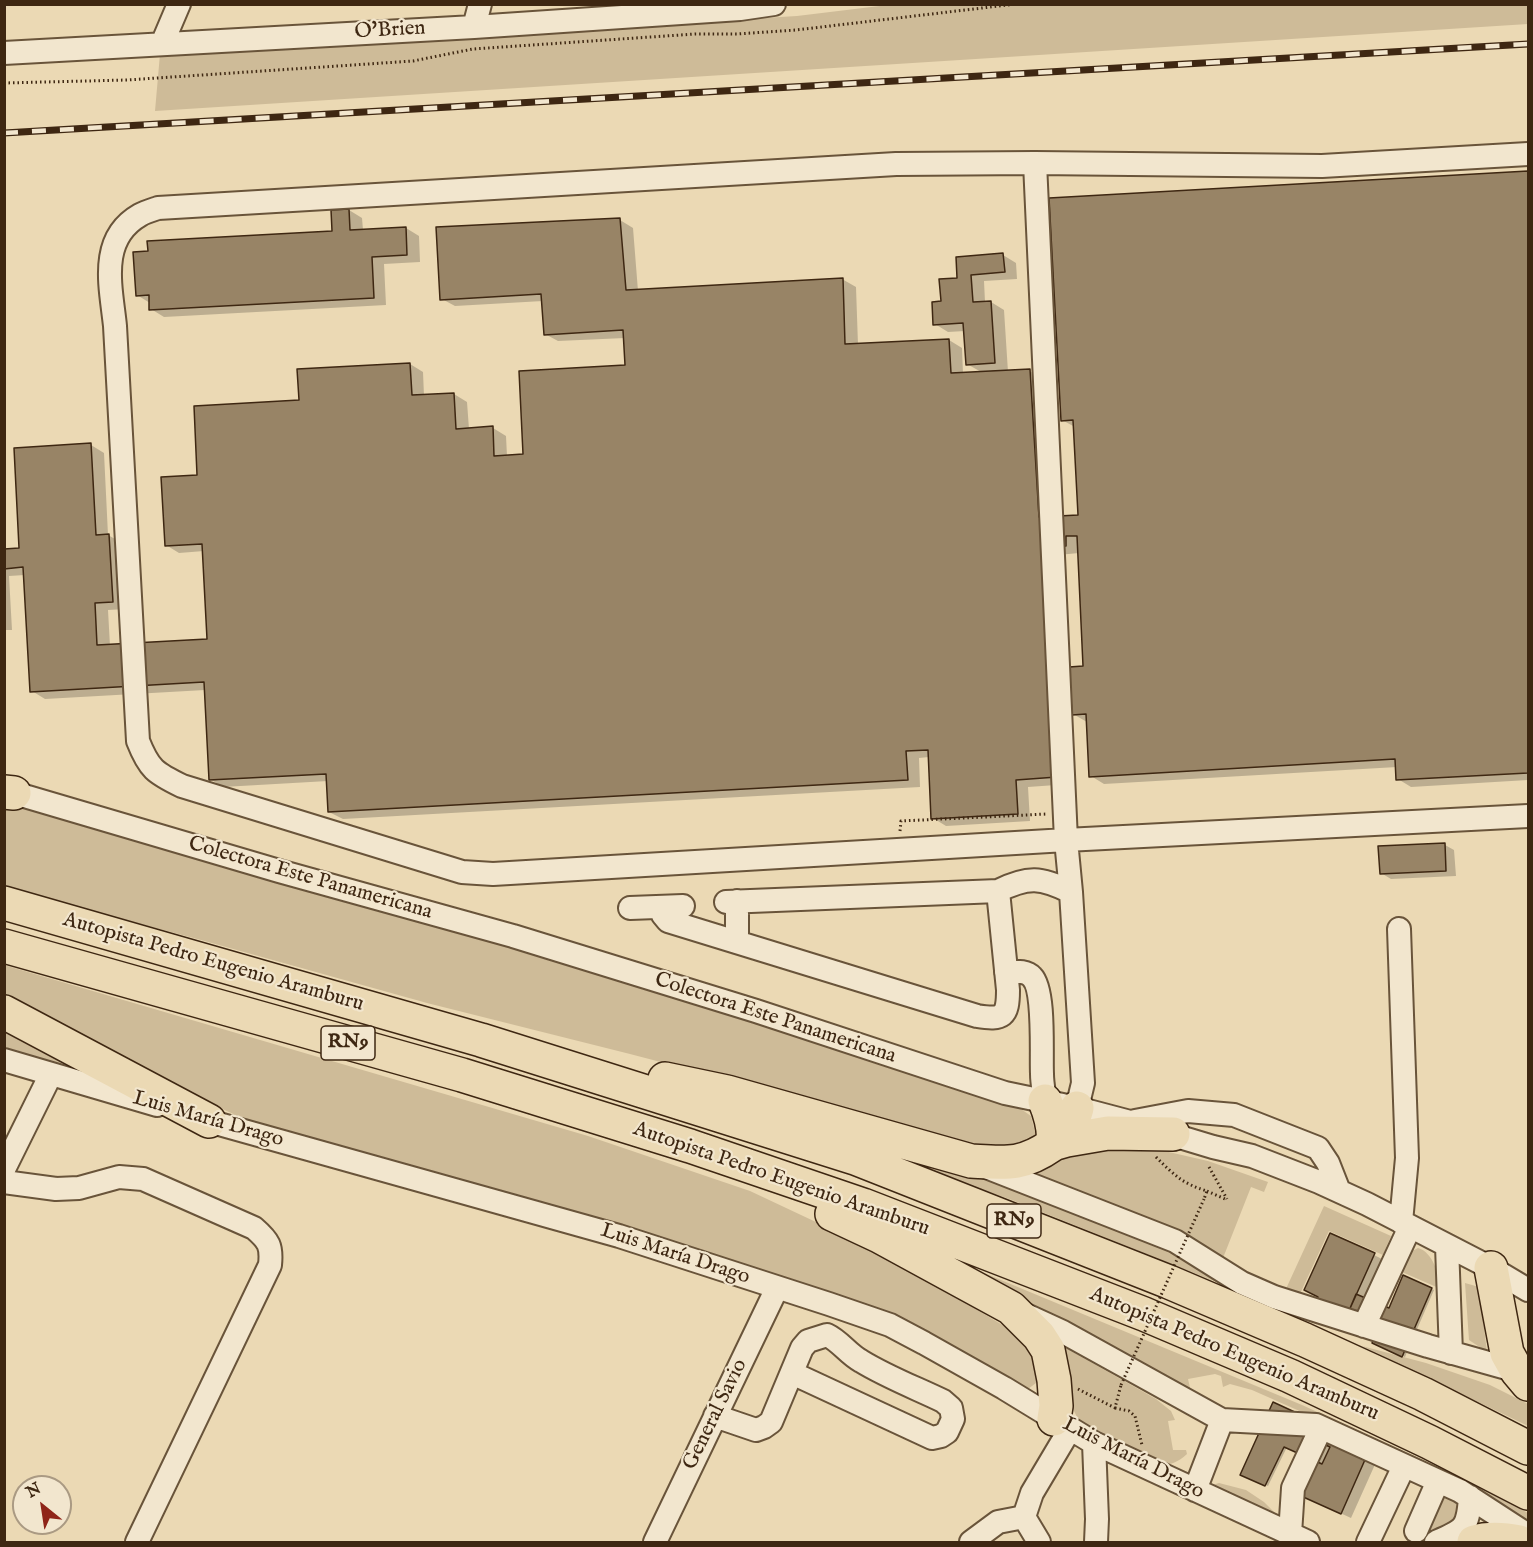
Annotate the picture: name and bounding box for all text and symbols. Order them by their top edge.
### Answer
street label: O'Brien [354,17,426,45]
street label: Colectora Este Panamericana [185,832,435,926]
street label: Autopista Pedro Eugenio Aramburu [60,908,366,1018]
street label: Colectora Este Panamericana [651,968,899,1070]
road number: RN9 [321,1026,375,1060]
street label: Luis María Drago [130,1086,286,1154]
street label: Autopista Pedro Eugenio Aramburu [629,1117,933,1243]
road number: RN9 [987,1204,1041,1238]
street label: Luis María Drago [597,1219,753,1291]
street label: Autopista Pedro Eugenio Aramburu [1086,1282,1382,1428]
street label: General Savio [678,1356,754,1474]
street label: Luis María Drago [1058,1412,1208,1506]
north arrow [12,1475,72,1535]
text: N [23,1479,45,1503]

